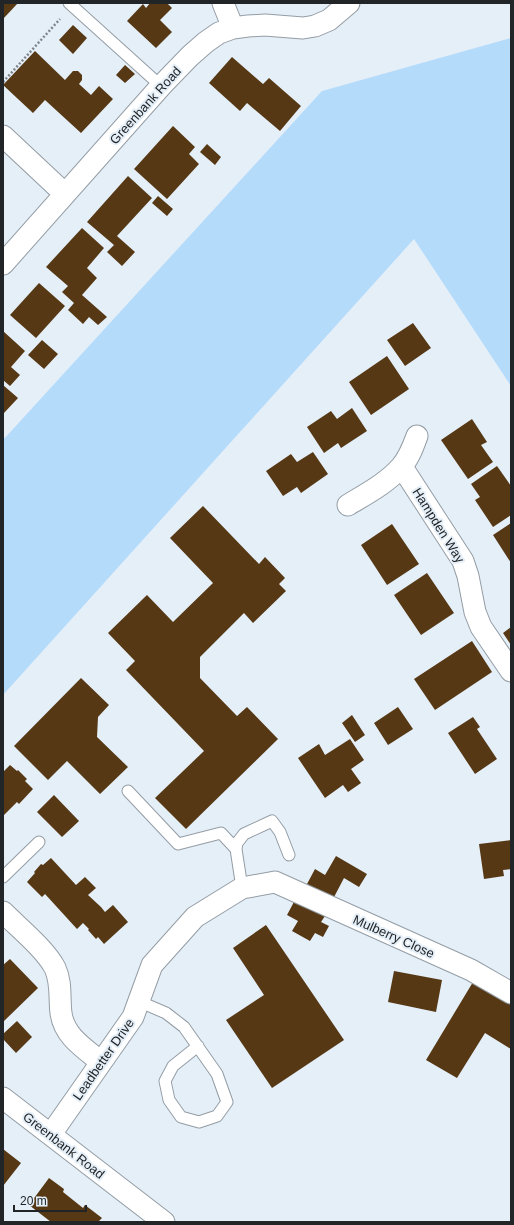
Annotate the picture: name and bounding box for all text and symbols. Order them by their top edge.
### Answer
street label: Greenbank Road [107,64,184,147]
street label: Hampden Way [410,485,468,566]
street label: Mulberry Close [351,912,437,961]
street label: Leadbetter Drive [70,1016,137,1103]
street label: Greenbank Road [20,1109,107,1182]
scale bar [14,1187,86,1213]
text: 20 m [20,1194,47,1208]

